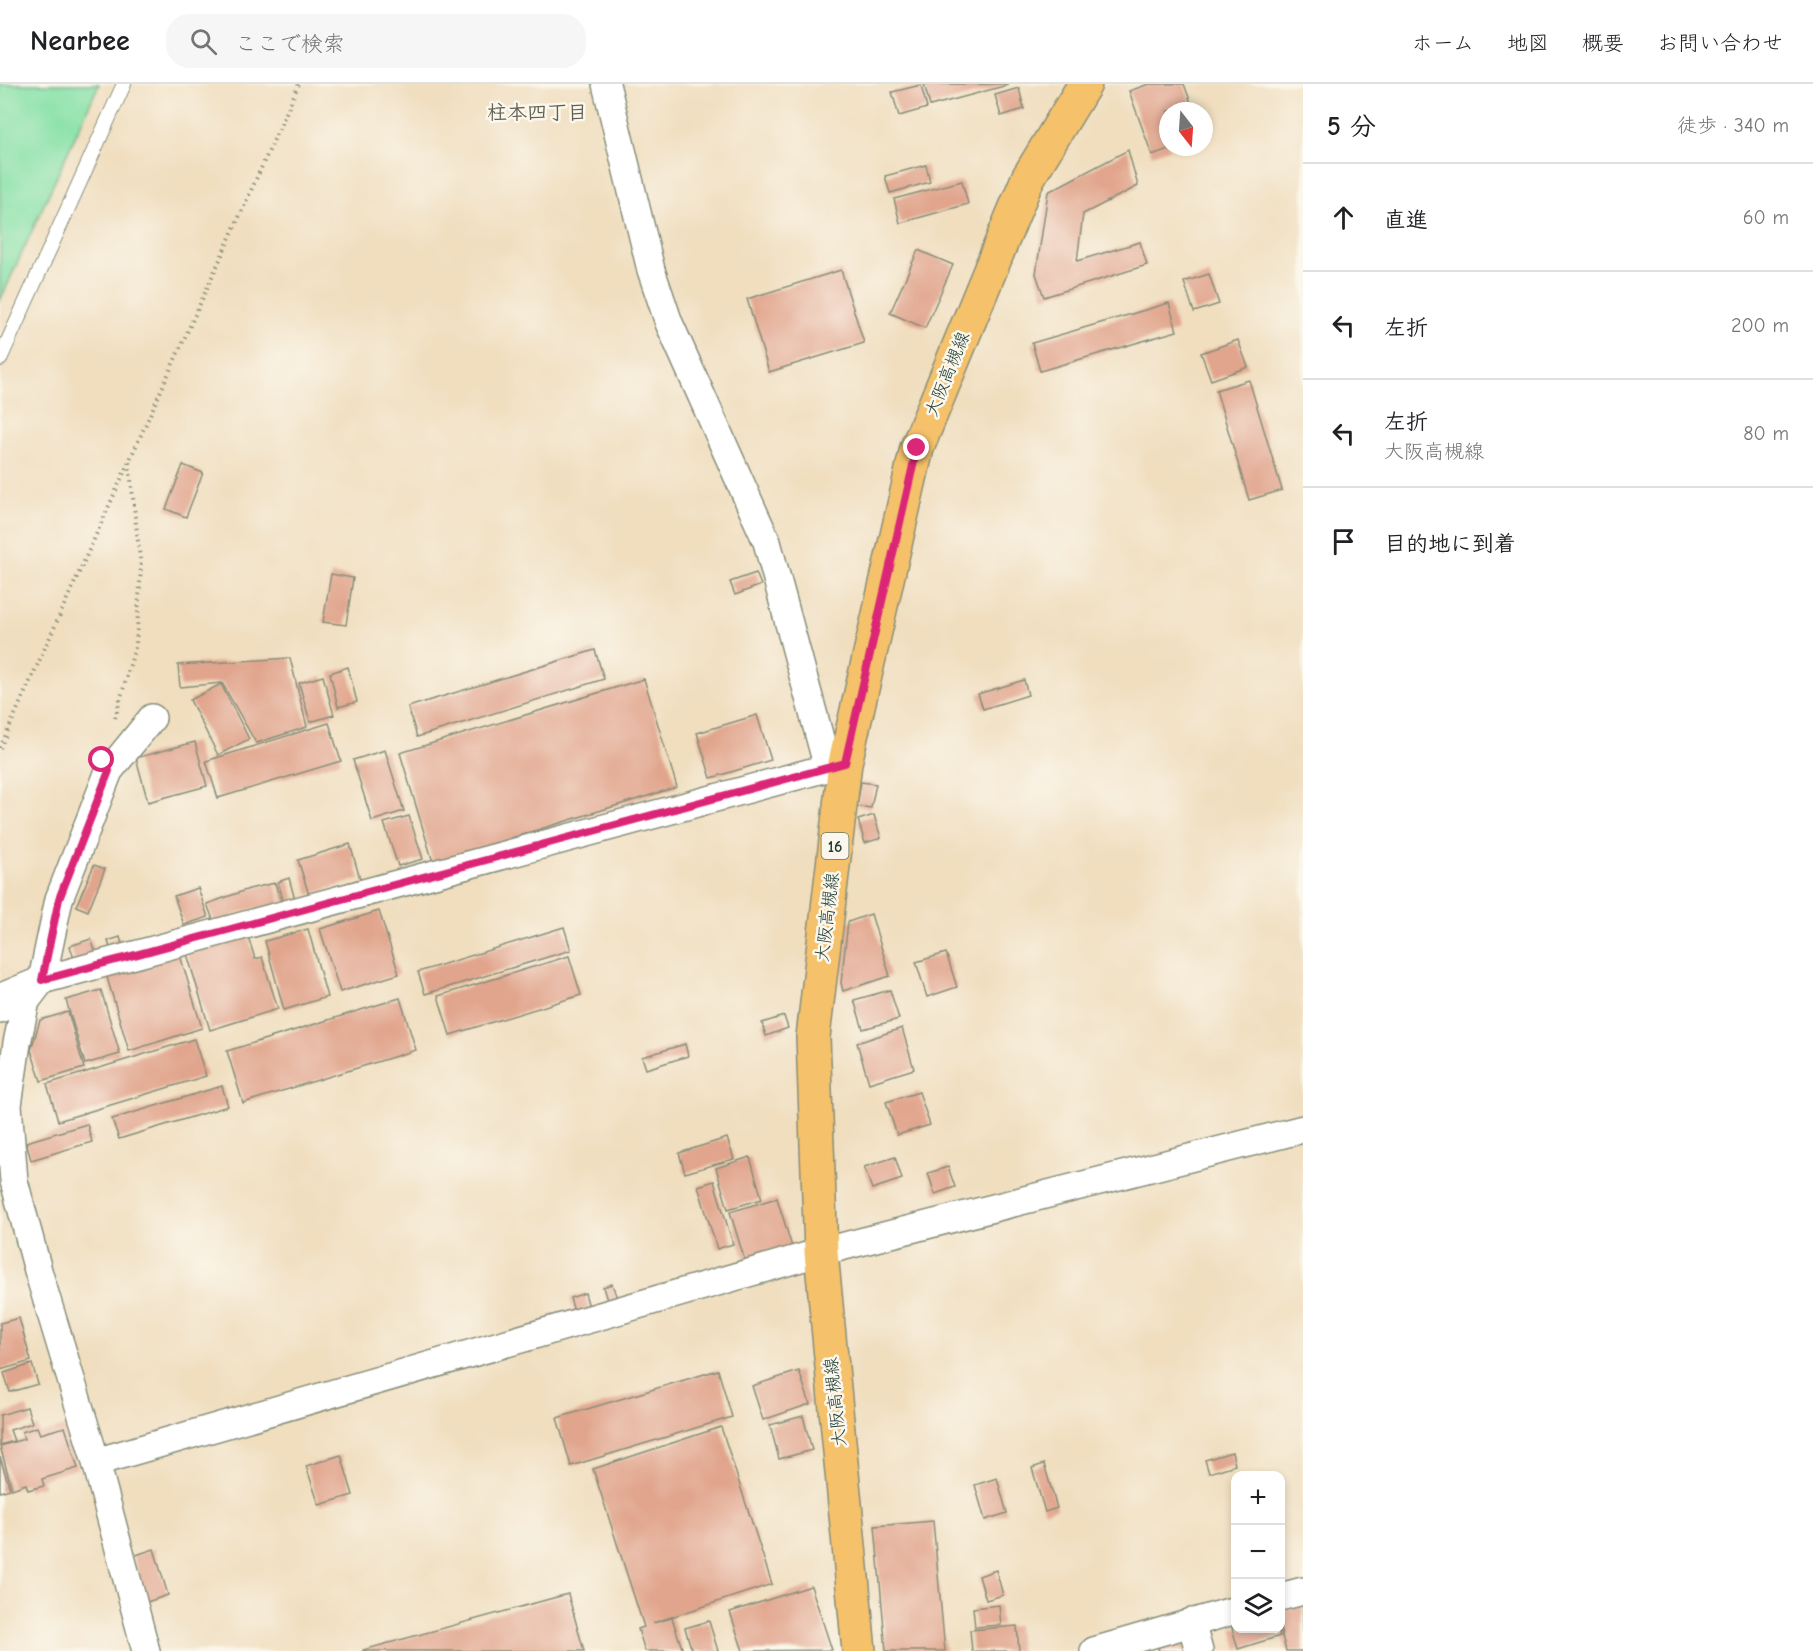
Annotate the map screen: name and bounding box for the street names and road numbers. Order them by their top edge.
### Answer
street label: 大阪高槻線 [921,329,974,420]
road number: 16 [822,833,848,859]
street label: 大阪高槻線 [812,871,843,963]
street label: 大阪高槻線 [820,1356,851,1448]

